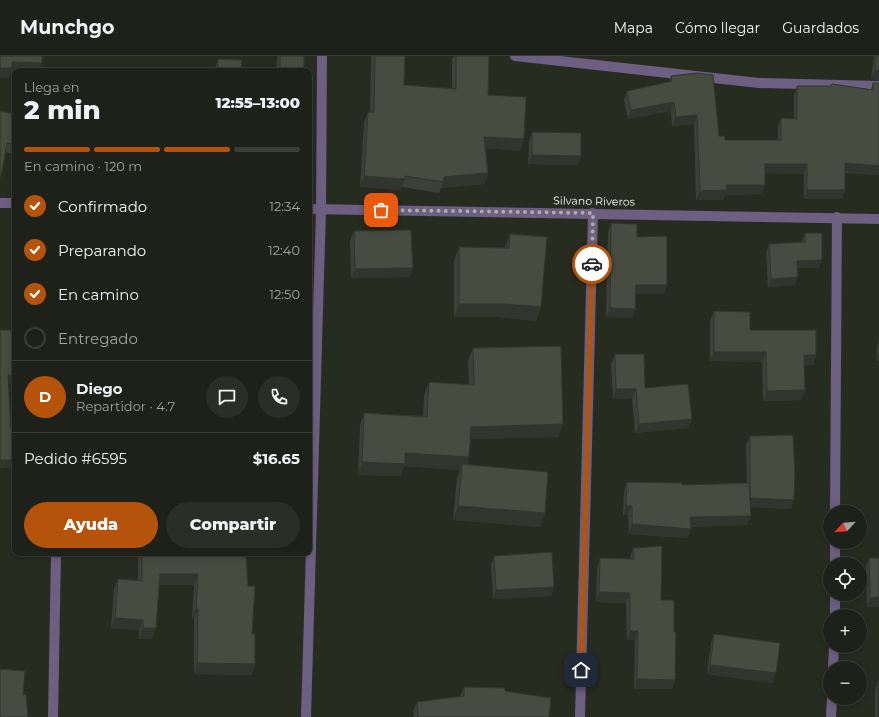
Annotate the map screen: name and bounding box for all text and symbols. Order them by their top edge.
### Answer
text: Munchgo [20,16,115,39]
text: Mapa [614,19,653,37]
text: Cómo llegar [675,19,760,37]
text: Guardados [782,19,859,37]
text: Llega en [24,79,80,95]
text: 12:55–13:00 [215,93,300,112]
text: 2 min [24,94,101,126]
text: En camino · 120 m [24,158,142,174]
pin [364,193,398,227]
street label: Silvano Riveros [553,193,636,209]
icon: check [24,195,46,217]
text: Confirmado [58,197,147,216]
text: 12:34 [269,198,300,214]
icon: bag [370,199,392,221]
icon: check [24,239,46,261]
text: Preparando [58,241,146,260]
text: 12:40 [268,242,300,258]
courier [572,244,612,284]
icon: car [581,253,603,275]
icon: check [24,283,46,305]
text: En camino [58,285,139,304]
text: 12:50 [269,286,300,302]
text: Entregado [58,329,138,348]
button: chat [206,376,248,418]
button: phone [258,376,300,418]
text: Diego [76,379,123,398]
text: D [39,387,51,406]
text: Repartidor · 4.7 [76,398,175,414]
text: Pedido #6595 [24,449,127,468]
text: $16.65 [253,449,300,468]
button: Ayuda [24,502,158,548]
button: Compartir [166,502,300,548]
north arrow [823,505,867,549]
map controls [823,505,867,705]
button: locate [823,557,867,601]
button: + [823,609,867,653]
pin [564,653,598,687]
icon: home [570,659,592,681]
button: − [823,661,867,705]

